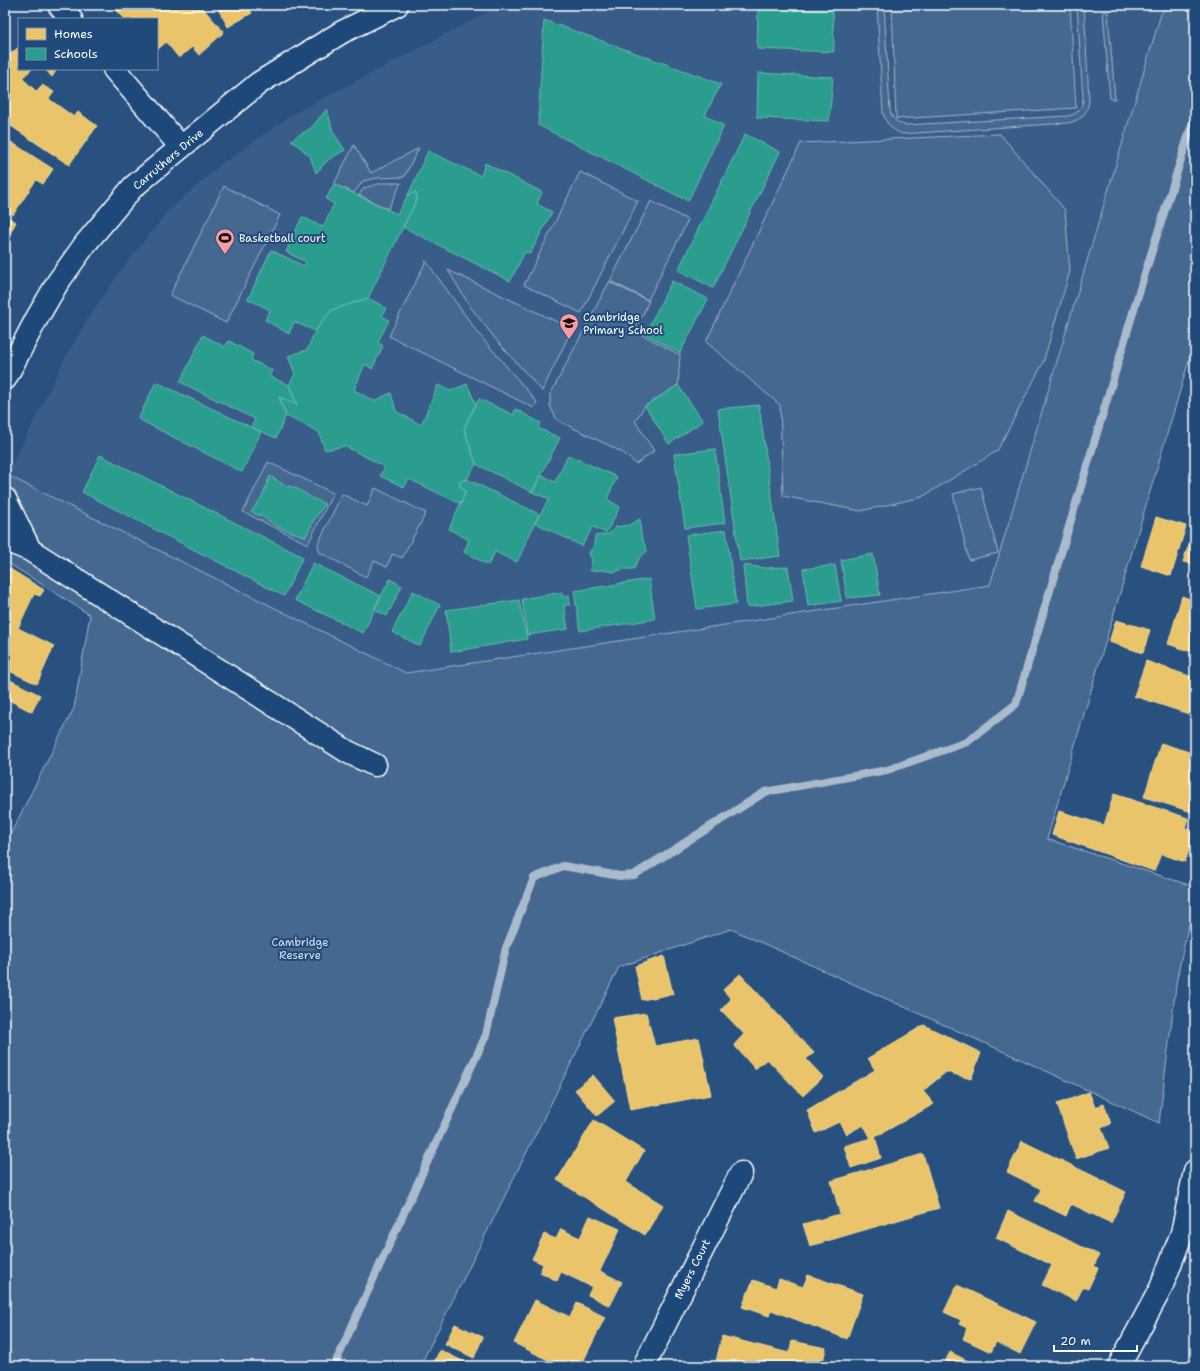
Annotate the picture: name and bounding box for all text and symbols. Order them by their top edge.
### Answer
legend [18,18,158,70]
text: Homes [54,26,93,42]
text: Schools [54,46,98,62]
street label: Carruthers Drive [130,125,207,193]
sports icon: Basketball court [214,227,236,255]
place label: Basketball court [239,231,326,246]
place label: Cambridge Primary School [583,310,663,338]
school or university icon: Cambridge Primary School [558,312,580,340]
park label: Cambridge Reserve [272,935,328,963]
street label: Myers Court [671,1236,714,1302]
scale bar [1054,1327,1137,1353]
text: 20 m [1060,1333,1091,1349]

